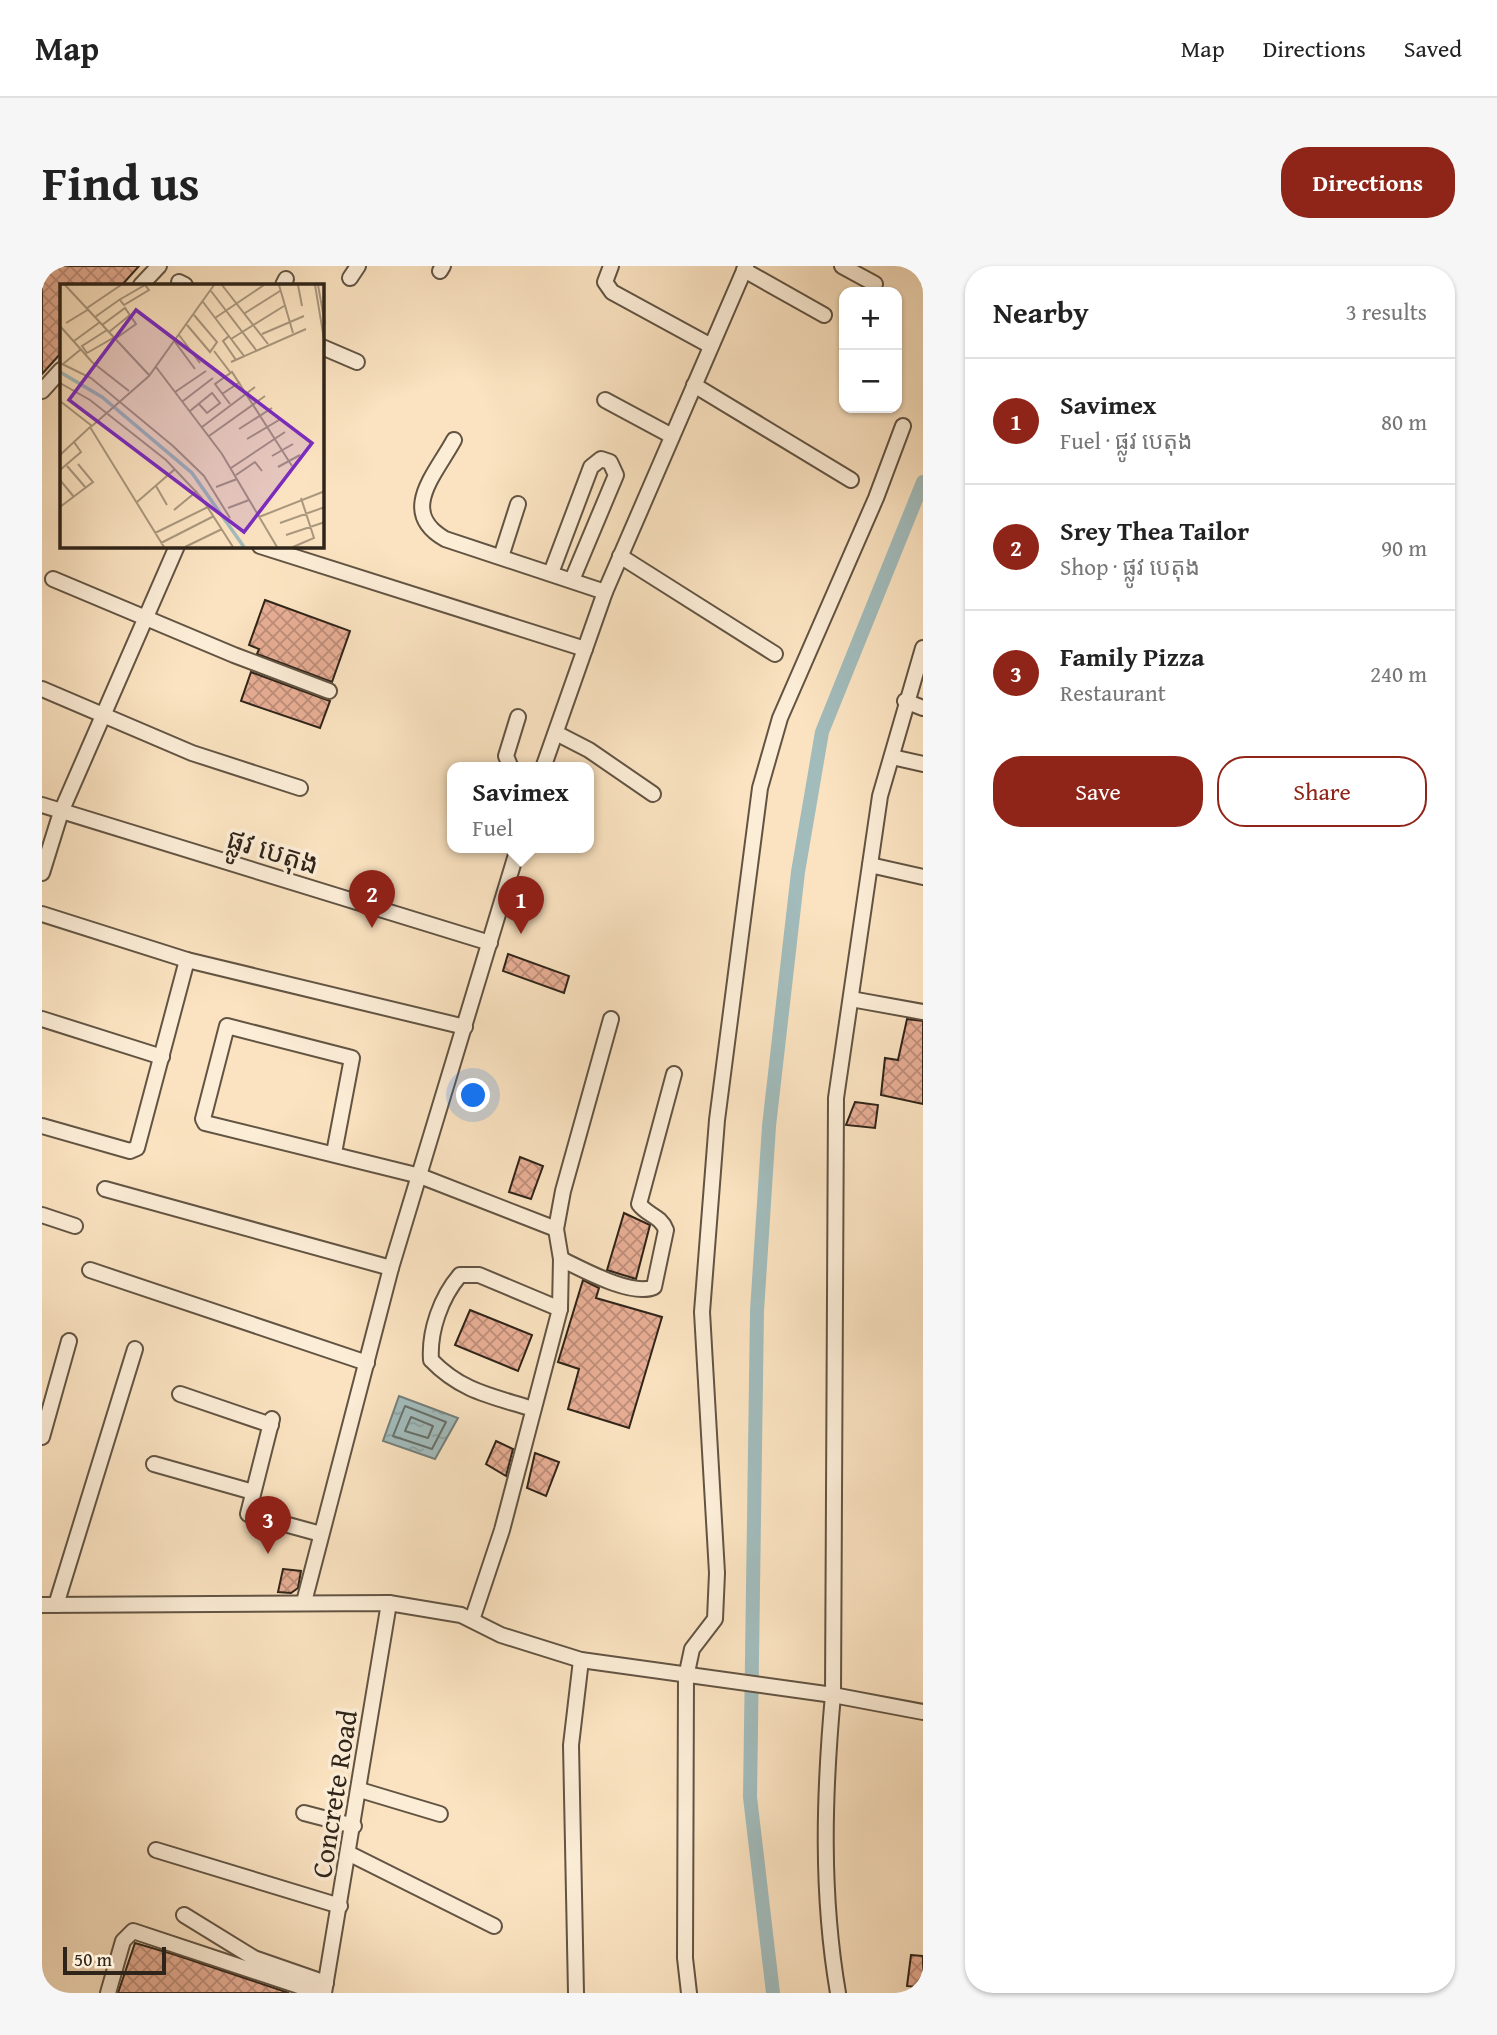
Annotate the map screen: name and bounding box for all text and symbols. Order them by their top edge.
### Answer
text: Map [35,24,99,72]
text: Map [1181,31,1225,66]
text: Directions [1263,31,1366,66]
text: Saved [1404,31,1462,66]
text: Find us [42,146,200,218]
button: Directions [1281,147,1455,218]
inset map [60,284,324,548]
map controls [839,287,902,413]
button: + [839,287,902,350]
text: Nearby [993,290,1089,334]
text: 3 results [1346,295,1427,328]
button: − [839,350,902,413]
text: Savimex [1060,385,1156,424]
text: 1 [1010,405,1022,438]
text: 80 m [1381,405,1427,438]
text: Fuel · ផ្លូវ បេតុង [1060,424,1192,457]
text: Srey Thea Tailor [1060,511,1249,550]
text: 2 [1010,531,1022,564]
text: 90 m [1381,531,1427,564]
text: Shop · ផ្លូវ បេតុង [1060,550,1200,583]
text: Family Pizza [1060,637,1205,676]
text: 3 [1010,657,1022,690]
text: 240 m [1370,657,1427,690]
text: Restaurant [1060,676,1166,709]
button: Save [993,756,1203,827]
button: Share [1217,756,1427,827]
popup [447,762,594,853]
text: Savimex [472,772,569,811]
text: Fuel [472,811,513,844]
street label: ផ្លូវ បេតុង [220,817,324,889]
pin: 2 [349,870,395,928]
pin: 1 [498,876,544,934]
your location [456,1078,490,1112]
pin: 3 [245,1496,291,1554]
street label: Concrete Road [300,1707,367,1881]
scale bar [63,1944,166,1976]
text: 50 m [74,1945,112,1973]

